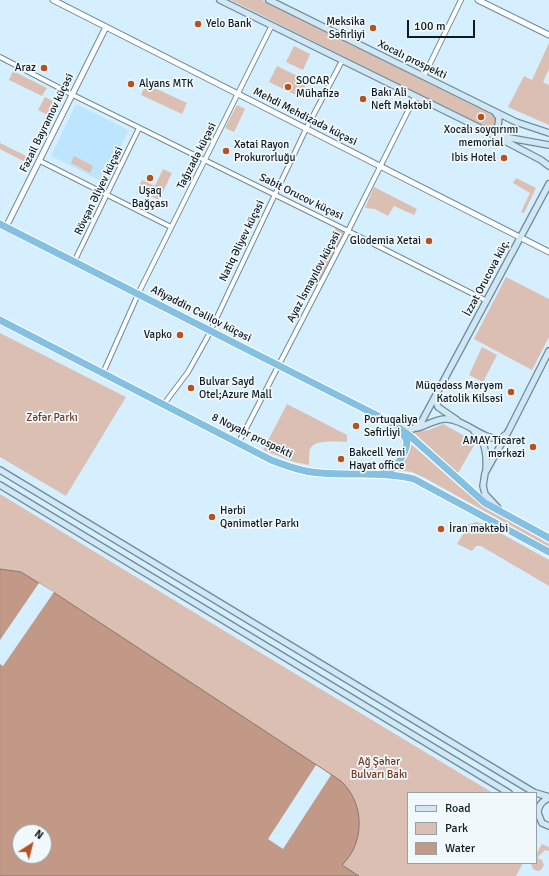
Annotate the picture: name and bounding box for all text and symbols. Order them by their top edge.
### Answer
scale bar [409,12,477,38]
place label: Meksika Səfirliyi [326,15,365,41]
place label: Yelo Bank [206,17,251,31]
marker: Yelo Bank [193,19,203,29]
text: 100 m [414,19,446,34]
marker: Meksika Səfirliyi [368,23,378,33]
street label: Xocalı prospekti [375,38,449,82]
place label: Araz [15,61,36,75]
marker: Araz [39,63,49,73]
street label: Fəzail Bayramov küçəsi [17,71,77,175]
place label: SOCAR Mühafizə [296,74,339,100]
place label: Alyans MTK [139,77,193,91]
marker: Alyans MTK [126,79,136,89]
marker: SOCAR Mühafizə [283,82,293,92]
street label: Mehdi Mehdizadə küçəsi [251,85,359,149]
place label: Bakı Ali Neft Məktəbi [371,86,432,112]
marker: Bakı Ali Neft Məktəbi [358,94,368,104]
marker: Xocalı soyqırımı memorial [476,112,486,122]
street label: Tağızadə küçəsi [175,120,219,192]
place label: Xocalı soyqırımı memorial [444,123,518,149]
place label: Xətai Rayon Prokurorluğu [234,138,296,164]
street label: Rövşən Əliyev küçəsi [72,145,126,237]
marker: Xətai Rayon Prokurorluğu [221,146,231,156]
place label: Ibis Hotel [451,151,496,165]
marker: Ibis Hotel [499,153,509,163]
street label: Sabit Orucov küçəsi [257,171,345,223]
marker: Uşaq Bağçası [145,173,155,183]
place label: Uşaq Bağçası [132,184,168,210]
street label: Natiq Əliyev küçəsi [217,198,267,284]
street label: Ayaz İsmayılov küçəsi [284,229,344,325]
place label: Glodemia Xetai [350,234,421,248]
marker: Glodemia Xetai [424,236,434,246]
street label: İzzət Orucova küç. [461,237,513,319]
street label: Afiyəddin Cəlilov küçəsi [149,283,253,345]
place label: Vapko [144,328,172,342]
marker: Vapko [175,330,185,340]
place label: Bulvar Sayd Otel;Azure Mall [199,375,272,401]
place label: Müqədəss Məryəm Katolik Kilsəsi [415,379,503,405]
marker: Bulvar Sayd Otel;Azure Mall [186,383,196,393]
marker: Müqədəss Məryəm Katolik Kilsəsi [506,387,516,397]
park label: Zəfər Parkı [26,411,78,425]
street label: 8 Noyabr prospekti [209,411,295,461]
place label: Portuqaliya Səfirliyi [364,413,418,439]
marker: Portuqaliya Səfirliyi [351,421,361,431]
place label: AMAY Ticarət mərkəzi [463,434,525,460]
marker: AMAY Ticarət mərkəzi [528,442,538,452]
place label: Bakcell Yeni Hayat office [349,446,405,472]
marker: Bakcell Yeni Hayat office [336,454,346,464]
place label: Hərbi Qənimətlər Parkı [220,504,299,530]
marker: Hərbi Qənimətlər Parkı [207,512,217,522]
place label: İran məktəbi [449,522,508,536]
marker: İran məktəbi [436,524,446,534]
park label: Ağ Şəhər Bulvarı Bakı [351,755,407,781]
legend [407,792,537,864]
text: Road [445,801,471,816]
text: Park [445,821,468,836]
north arrow [12,824,52,864]
text: N [32,827,46,842]
text: Water [445,841,475,856]

